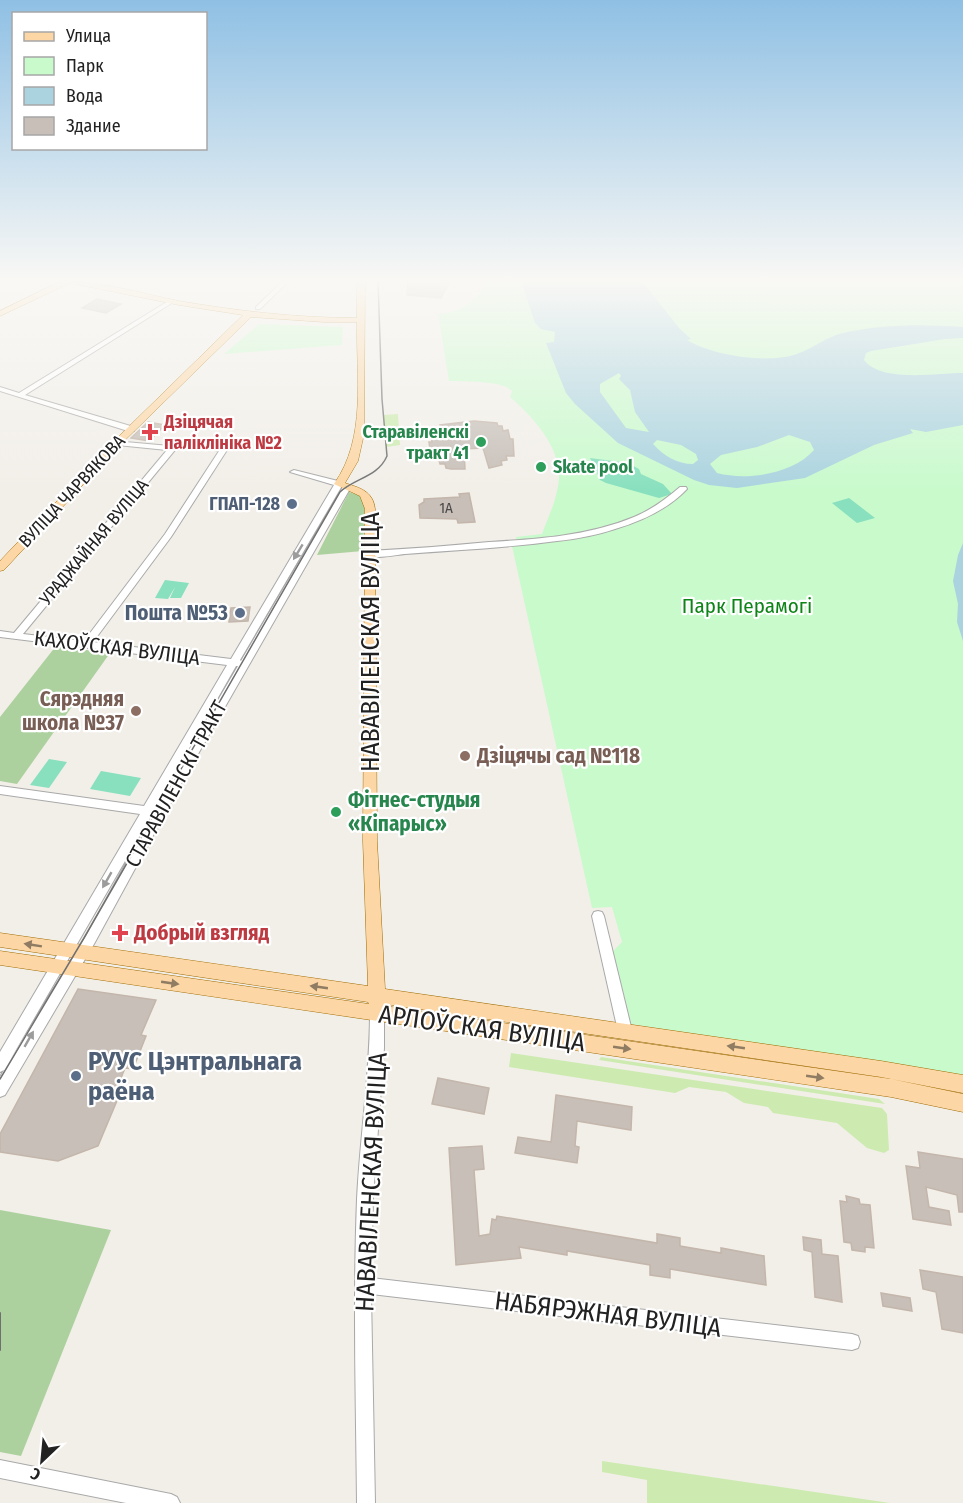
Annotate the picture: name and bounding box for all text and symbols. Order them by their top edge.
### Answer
legend [12,12,207,150]
text: Улица [65,25,111,47]
text: Парк [66,55,104,77]
text: Вода [66,85,103,107]
text: Здание [66,115,121,137]
place label: Дзіцячая паліклініка №2 [163,411,282,454]
place label: Старавіленскі тракт 41 [362,421,469,464]
marker: Дзіцячая паліклініка №2 [141,423,159,441]
street label: ВУЛІЦА ЧАРВЯКОВА [14,430,130,552]
marker: Старавіленскі тракт 41 [474,435,488,449]
place label: Skate pool [553,456,633,478]
marker: Skate pool [534,460,548,474]
street label: УРАДЖАЙНАЯ ВУЛІЦА [34,474,154,610]
place label: ГПАП-128 [209,493,280,515]
marker: ГПАП-128 [285,497,299,511]
house number: 1А [439,499,453,517]
street label: НАВАВІЛЕНСКАЯ ВУЛІЦА [355,512,386,772]
one-way arrow [292,544,303,560]
park label: Парк Перамогі [682,593,812,619]
place label: Пошта №53 [125,600,228,626]
marker: Пошта №53 [233,606,247,620]
street label: КАХОЎСКАЯ ВУЛІЦА [33,625,201,671]
place label: Сярэдняя школа №37 [22,686,124,736]
street label: СТАРАВІЛЕНСКІ ТРАКТ [119,696,233,872]
marker: Сярэдняя школа №37 [129,704,143,718]
place label: Дзіцячы сад №118 [476,743,640,769]
marker: Дзіцячы сад №118 [458,749,472,763]
place label: Фітнес-студыя «Кіпарыс» [348,787,480,837]
marker: Фітнес-студыя «Кіпарыс» [329,805,343,819]
one-way arrow [102,872,113,888]
place label: Добрый взгляд [133,920,270,946]
marker: Добрый взгляд [111,924,129,942]
one-way arrow [23,941,42,950]
one-way arrow [161,979,180,988]
one-way arrow [310,982,329,991]
street label: АРЛОЎСКАЯ ВУЛІЦА [377,999,587,1058]
one-way arrow [24,1031,35,1047]
one-way arrow [726,1042,745,1051]
one-way arrow [613,1044,632,1053]
place label: РУУС Цэнтральнага раёна [88,1046,302,1107]
street label: НАВАВІЛЕНСКАЯ ВУЛІЦА [349,1051,394,1313]
marker: РУУС Цэнтральнага раёна [69,1069,83,1083]
one-way arrow [806,1072,825,1081]
street label: НАБЯРЭЖНАЯ ВУЛІЦА [493,1285,723,1344]
north arrow [12,1431,72,1491]
text: С [27,1463,44,1484]

